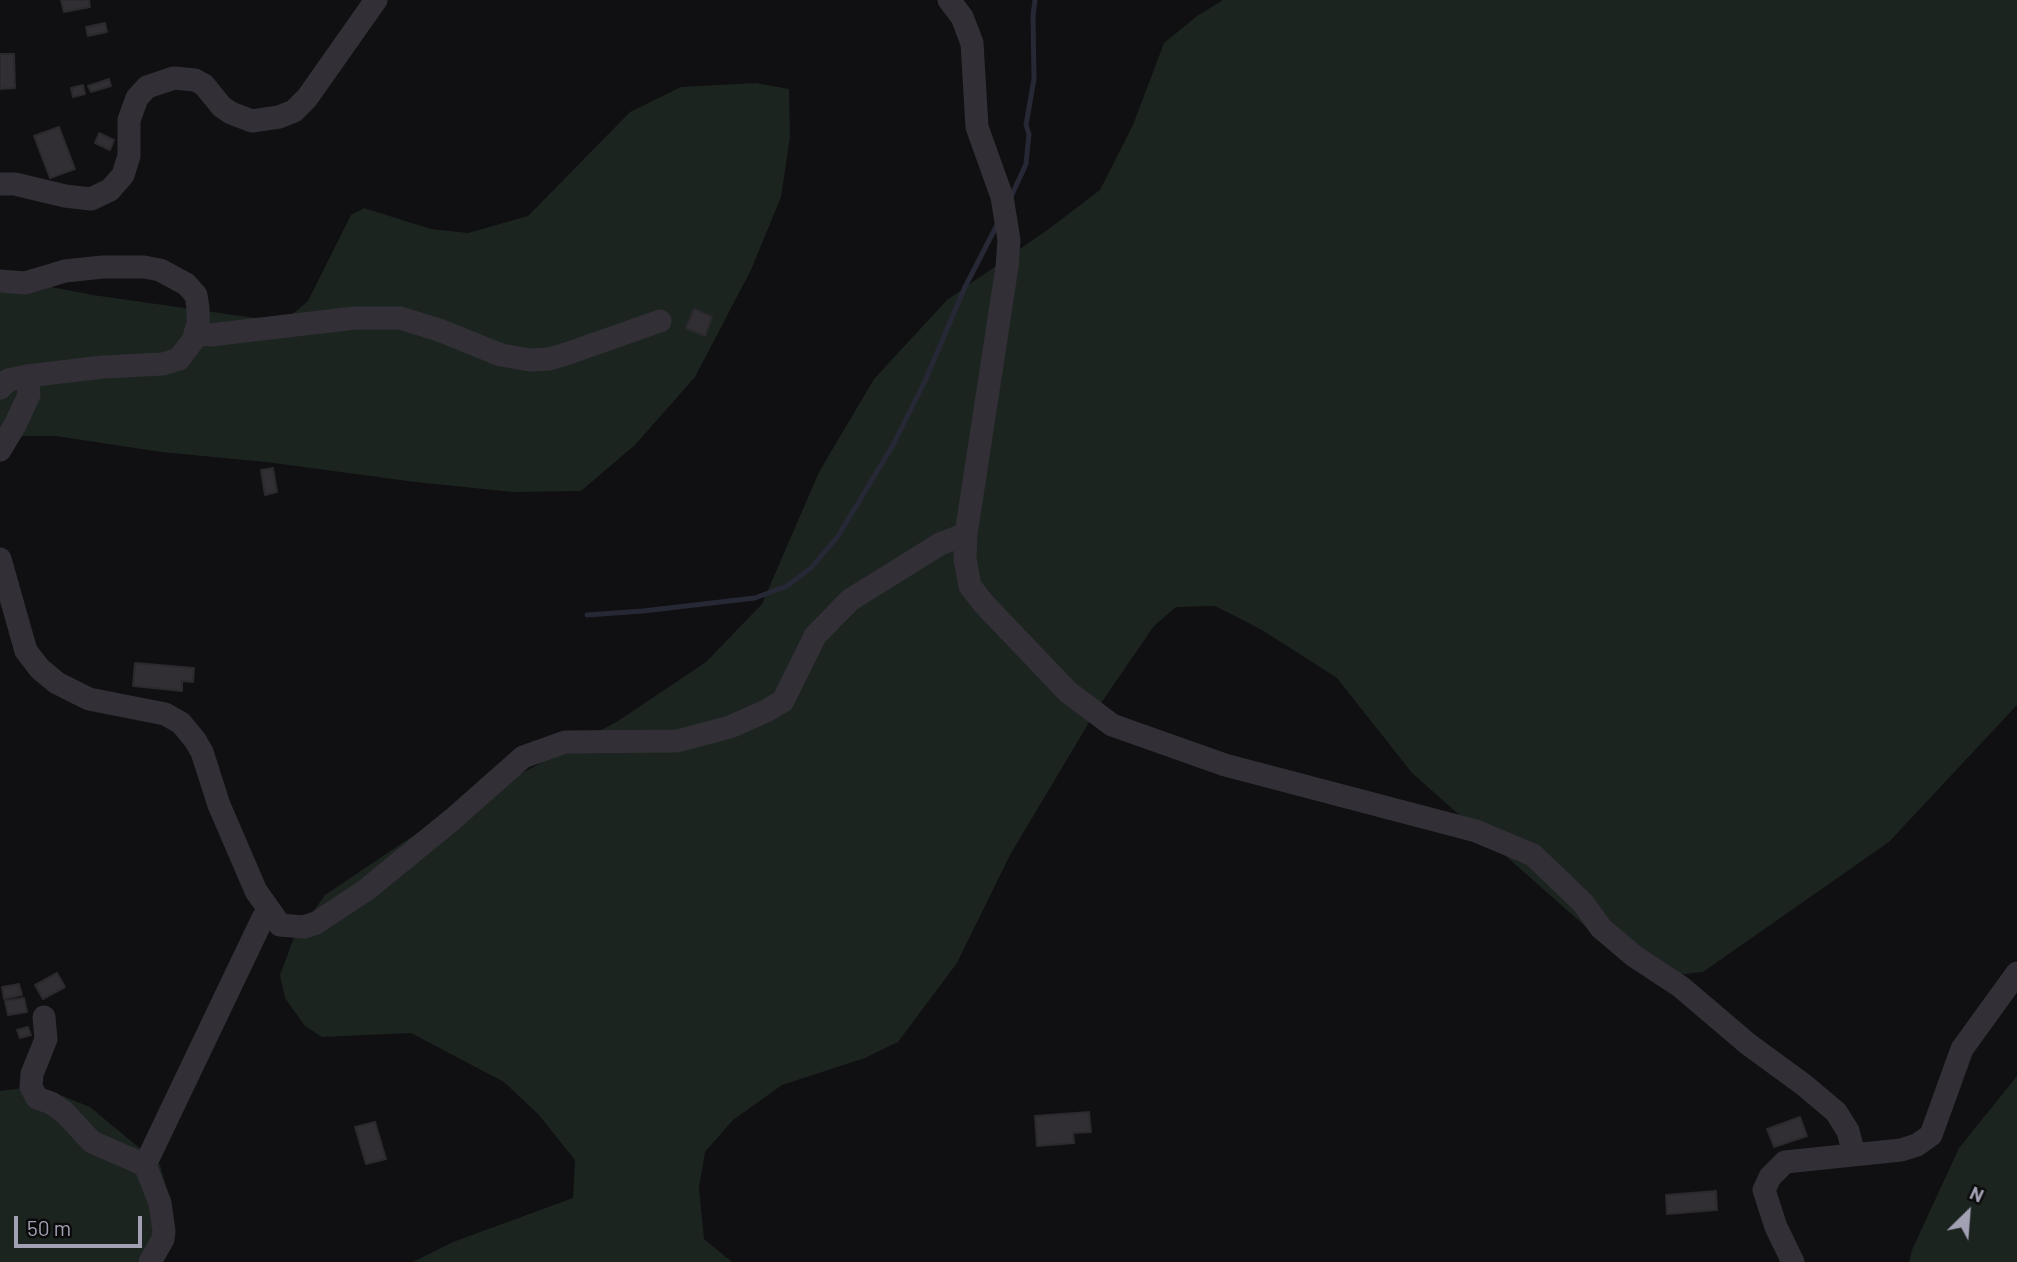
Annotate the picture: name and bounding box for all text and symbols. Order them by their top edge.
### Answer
north arrow [1933,1178,2003,1248]
text: N [1966,1180,1988,1207]
scale bar [18,1202,145,1246]
text: 50 m [27,1215,71,1240]

